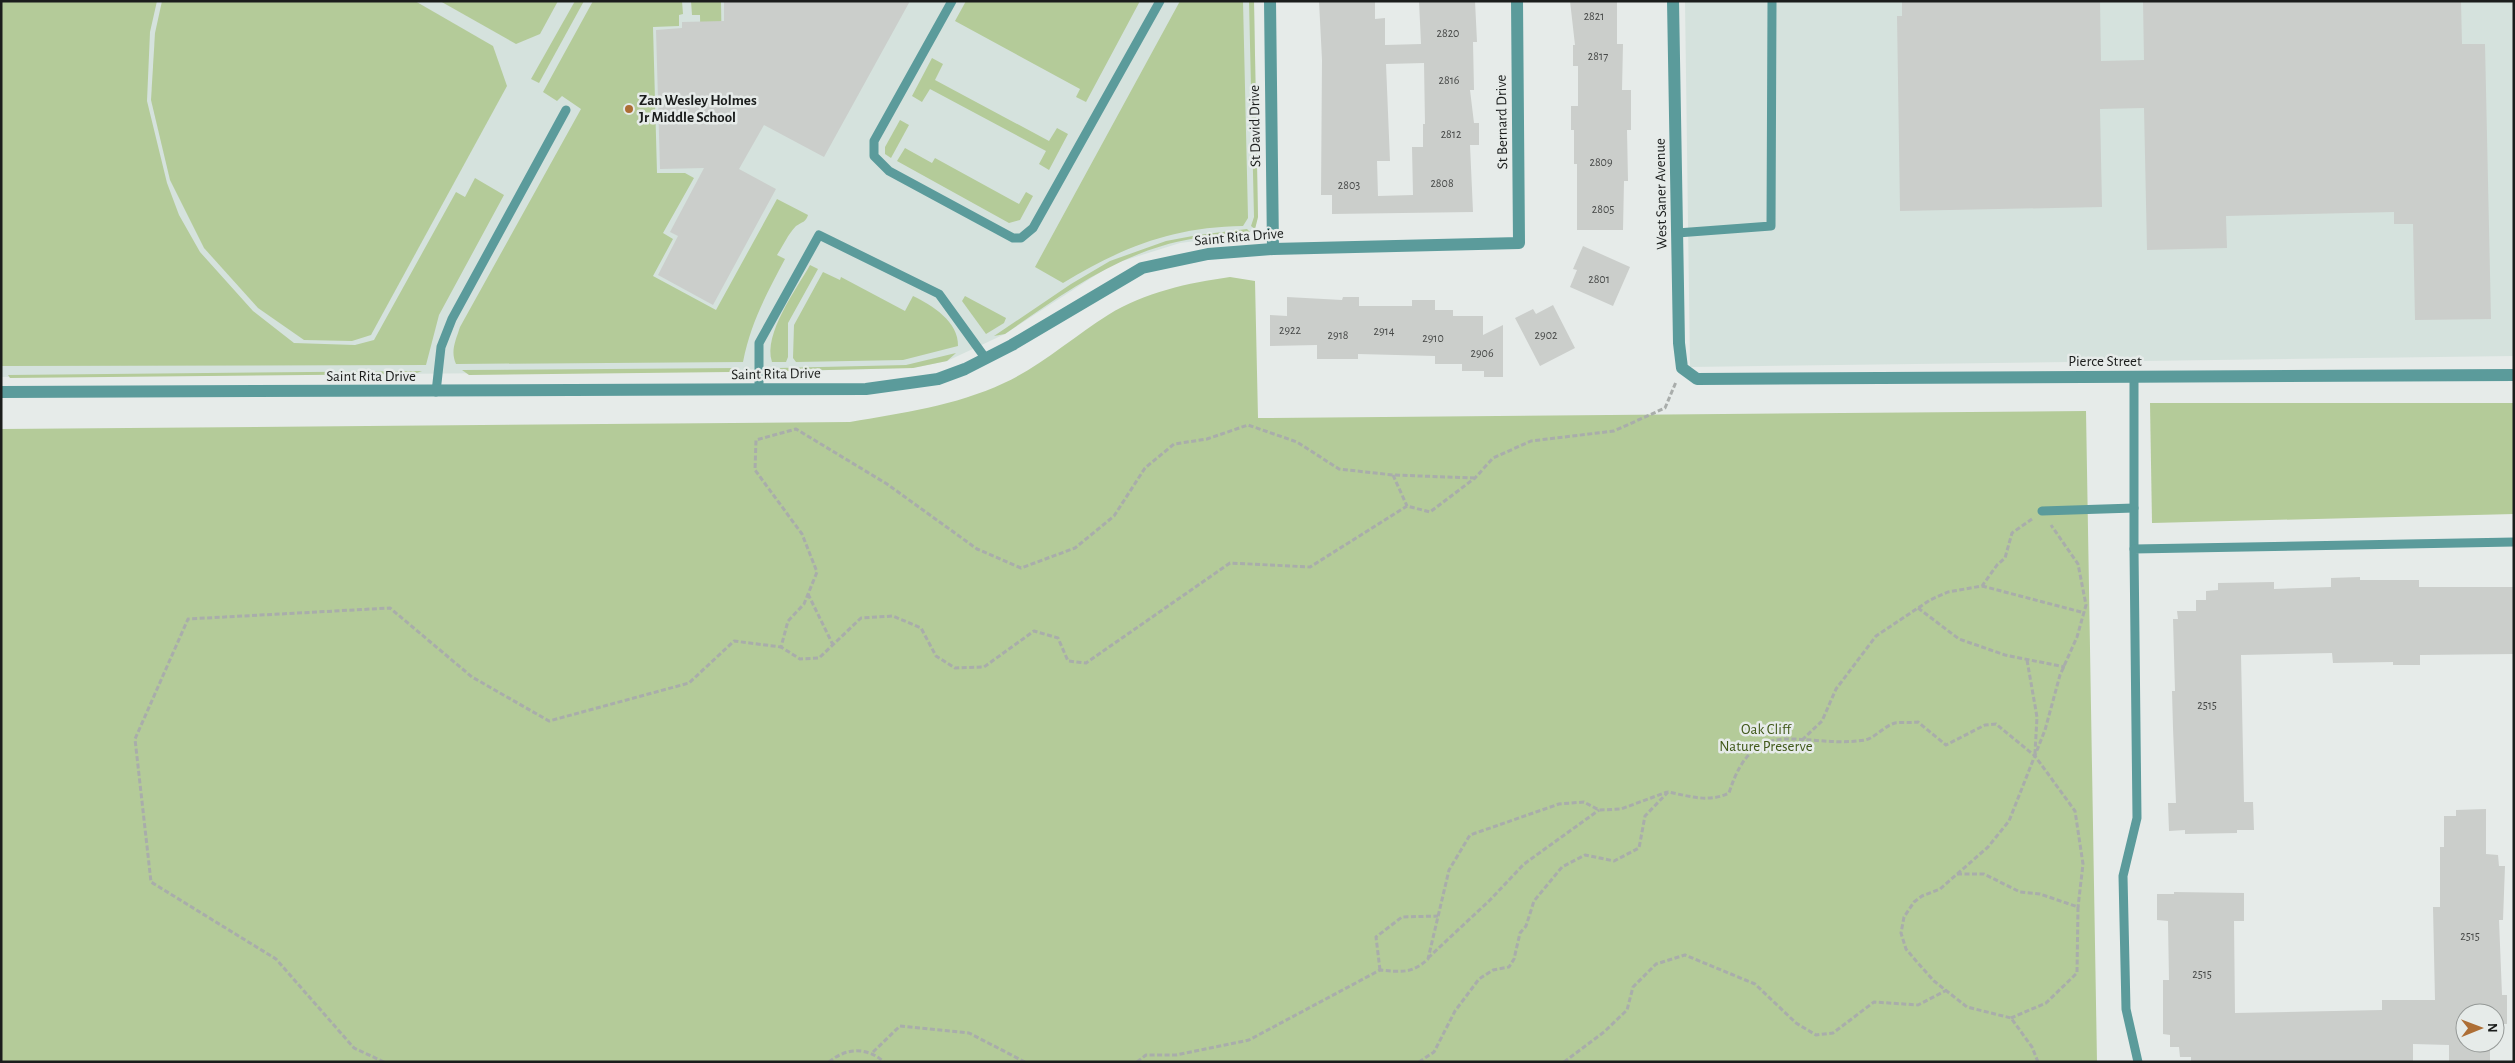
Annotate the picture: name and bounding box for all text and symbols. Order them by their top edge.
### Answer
house number: 2821 [1584,10,1604,22]
house number: 2820 [1437,27,1459,39]
house number: 2817 [1588,50,1608,62]
house number: 2816 [1439,74,1460,86]
street label: St Bernard Drive [1494,74,1510,170]
street label: St David Drive [1247,85,1263,167]
place label: Zan Wesley Holmes Jr Middle School [639,93,757,125]
marker: Zan Wesley Holmes Jr Middle School [623,103,635,115]
house number: 2812 [1441,128,1462,140]
street label: West Saner Avenue [1653,138,1669,250]
house number: 2809 [1589,156,1613,168]
house number: 2808 [1430,177,1454,189]
house number: 2803 [1338,179,1360,191]
house number: 2805 [1592,203,1614,215]
street label: Saint Rita Drive [1194,226,1284,248]
house number: 2801 [1588,273,1610,285]
house number: 2922 [1279,324,1302,336]
house number: 2914 [1373,325,1395,337]
house number: 2918 [1328,329,1349,341]
house number: 2902 [1535,329,1558,341]
house number: 2910 [1422,332,1444,344]
house number: 2906 [1470,347,1494,359]
street label: Pierce Street [2068,354,2142,369]
street label: Saint Rita Drive [731,366,821,382]
street label: Saint Rita Drive [326,369,416,384]
house number: 2515 [2197,699,2217,711]
park label: Oak Cliff Nature Preserve [1719,722,1813,754]
house number: 2515 [2460,930,2480,942]
house number: 2515 [2192,968,2212,980]
north arrow [2455,1003,2505,1053]
text: N [2485,1023,2499,1033]

